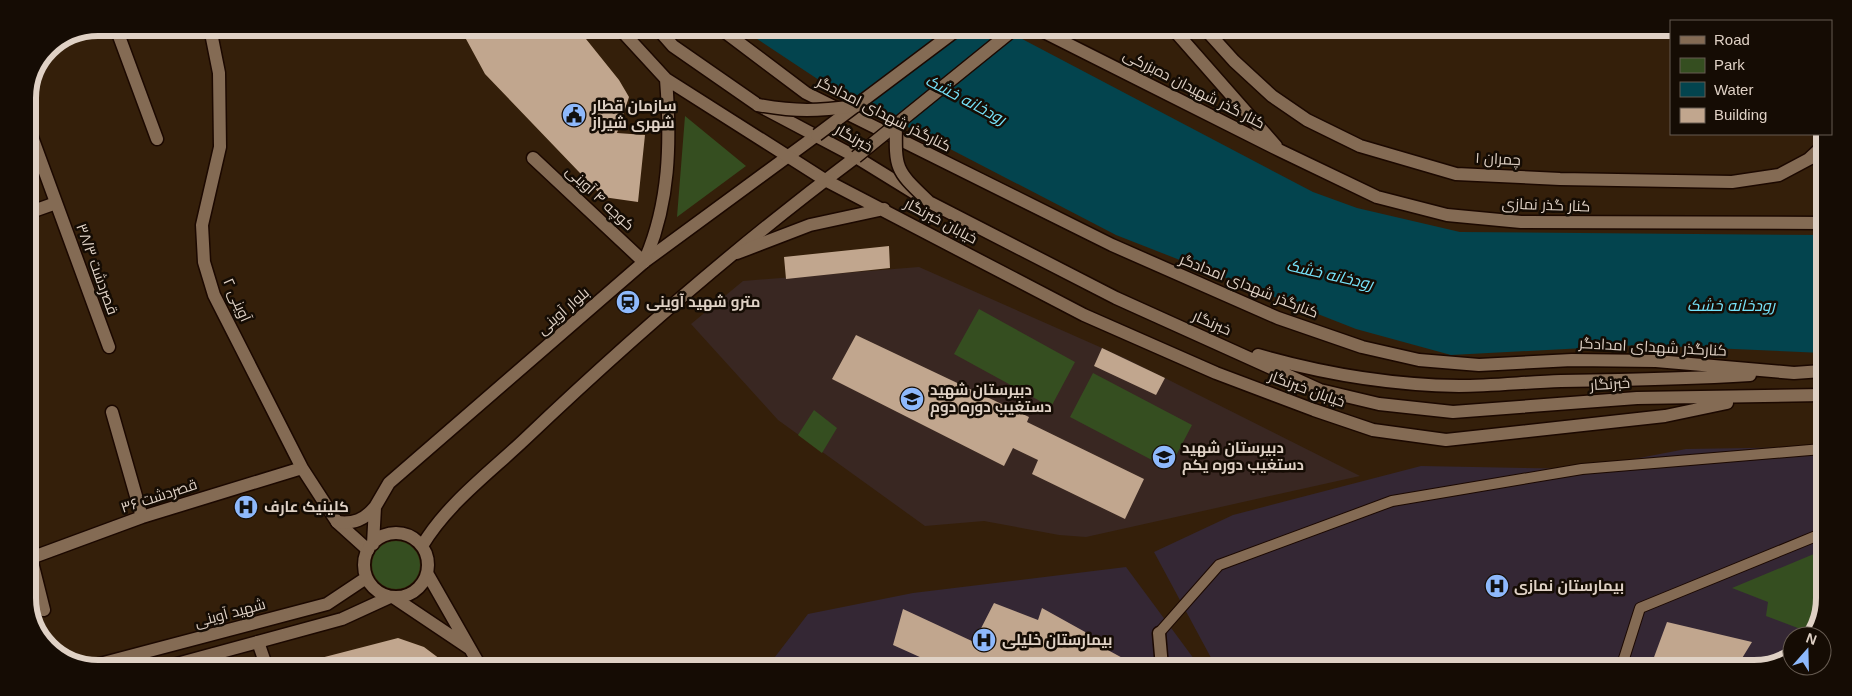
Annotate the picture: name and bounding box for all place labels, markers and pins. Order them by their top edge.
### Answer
place label: سازمان قطار شهری شیراز [591,97,677,132]
public building icon: سازمان قطار شهری شیراز [561,102,587,128]
station icon: مترو شهید آوینی [615,289,641,315]
place label: مترو شهید آوینی [646,293,760,311]
place label: دبیرستان شهید دستغیب دوره دوم [930,381,1052,417]
school or university icon: دبیرستان شهید دستغیب دوره دوم [899,386,925,412]
place label: دبیرستان شهید دستغیب دوره یکم [1182,439,1304,475]
school or university icon: دبیرستان شهید دستغیب دوره یکم [1151,444,1177,470]
hospital icon: کلینیک عارف [233,494,259,520]
place label: کلینیک عارف [264,498,349,516]
hospital icon: بیمارستان نمازی [1484,573,1510,599]
place label: بیمارستان نمازی [1514,577,1624,595]
hospital icon: بیمارستان خلیلی [971,627,997,653]
place label: بیمارستان خلیلی [1002,631,1112,649]

